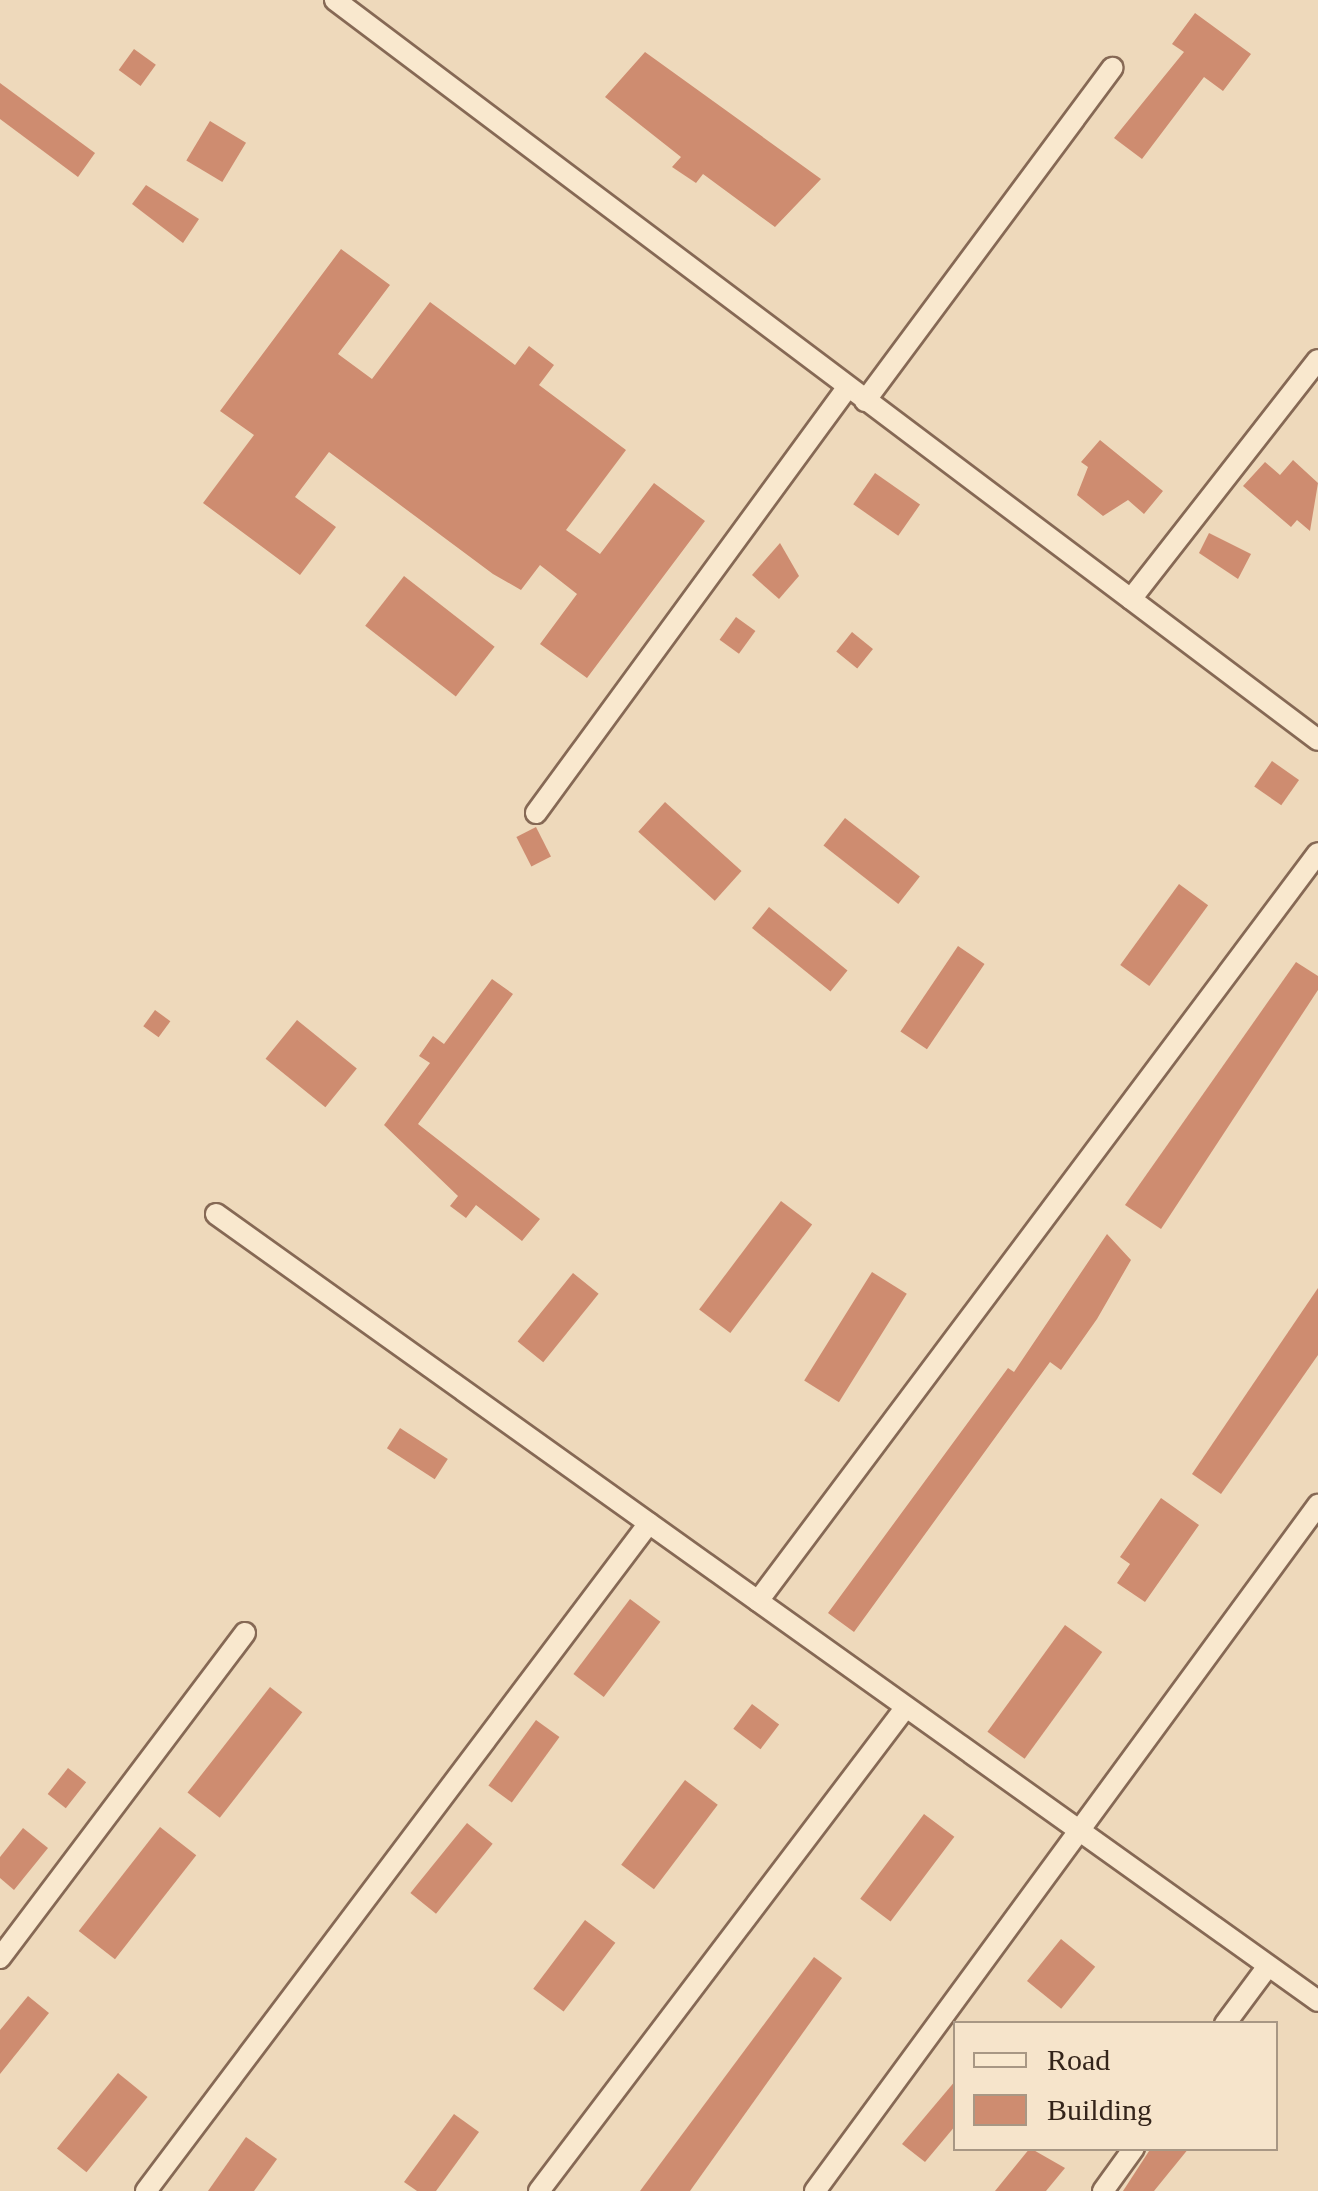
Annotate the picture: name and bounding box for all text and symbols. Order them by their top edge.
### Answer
legend [953,2021,1278,2151]
text: Road [1047,2043,1110,2076]
text: Building [1047,2093,1152,2126]

